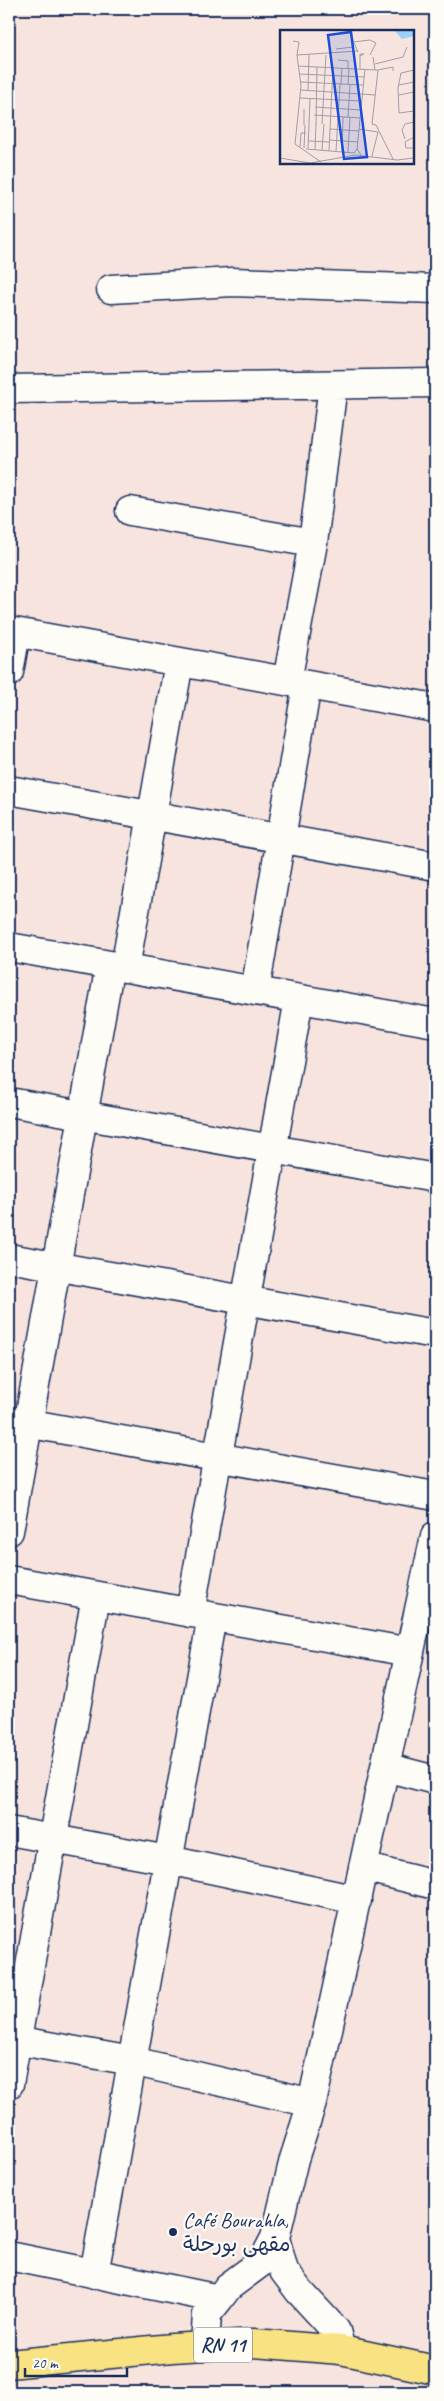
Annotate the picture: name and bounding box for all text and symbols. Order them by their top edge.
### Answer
inset map [280,30,414,164]
place label: Café Bourahla, مقهى بورحلة [183,2207,291,2258]
marker: Café Bourahla, مقهى بورحلة [167,2226,179,2238]
road number: RN 11 [194,2328,252,2362]
scale bar [25,2346,128,2378]
text: 20 m [32,2354,59,2373]

